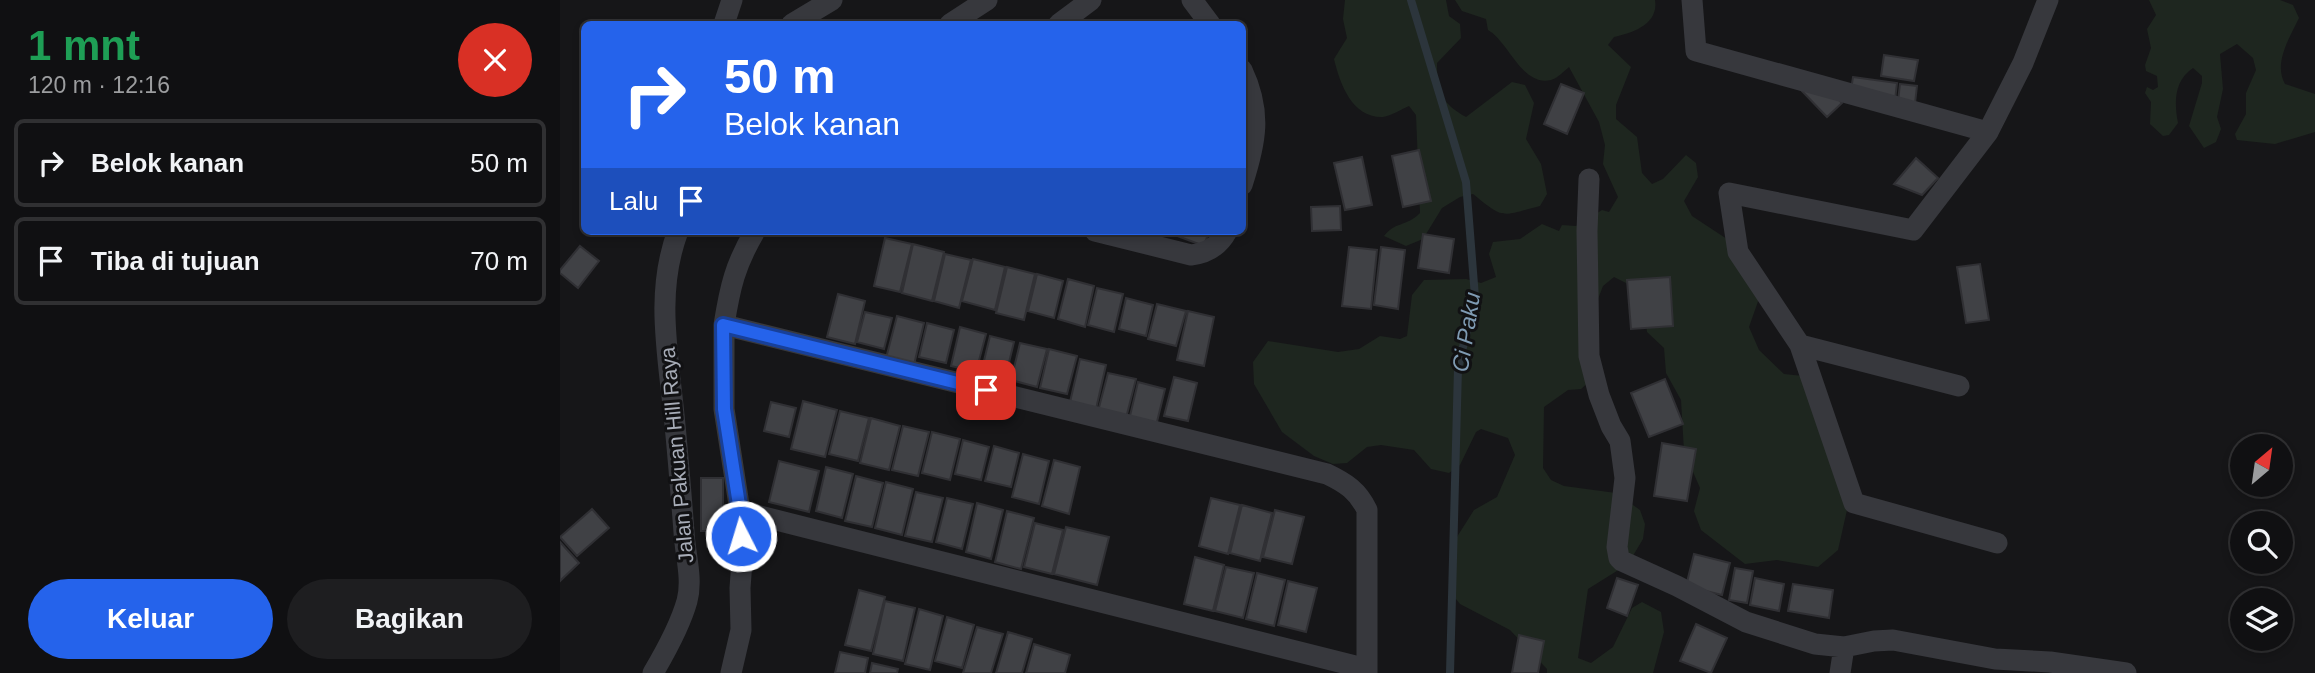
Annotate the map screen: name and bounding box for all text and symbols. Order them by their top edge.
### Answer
text: 1 mnt [28,22,140,69]
button: close [458,23,532,97]
icon: right [609,49,700,140]
text: 50 m [724,49,836,103]
text: 120 m · 12:16 [28,72,170,98]
text: Belok kanan [724,106,900,142]
icon: right [32,144,70,182]
text: Belok kanan [91,148,244,178]
text: 50 m [470,148,528,178]
icon: arrive [672,182,710,220]
text: Lalu [609,186,658,216]
icon: arrive [32,242,70,280]
text: Tiba di tujuan [91,246,260,276]
text: 70 m [470,246,528,276]
water label: Ci Paku [1447,290,1485,374]
street label: Jalan Pakuan Hill Raya [656,346,697,564]
pin [956,360,1016,420]
icon: arrive [967,371,1005,409]
north arrow [2230,434,2292,497]
map controls [2230,434,2293,651]
position arrow [704,499,778,573]
button: search [2230,511,2293,574]
button: Keluar [28,579,273,659]
button: Bagikan [287,579,532,659]
button: layers [2230,588,2293,651]

